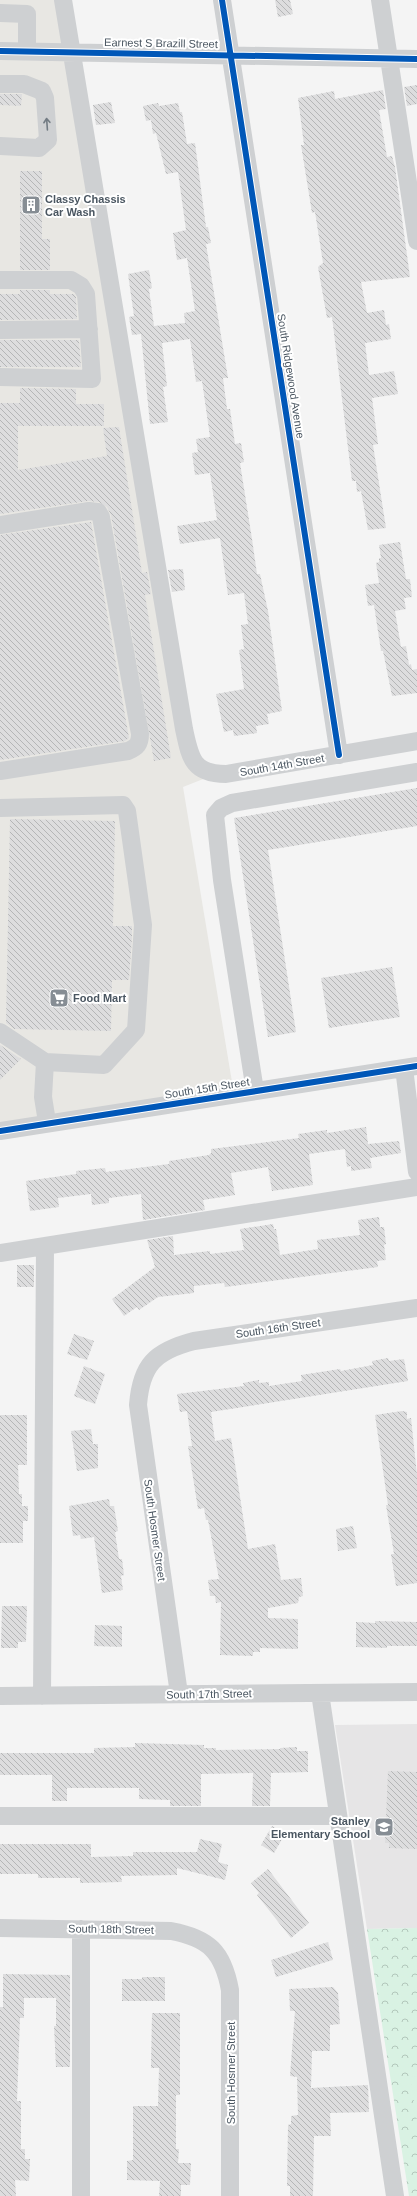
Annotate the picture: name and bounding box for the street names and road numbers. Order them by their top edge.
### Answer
street label: Earnest S Brazill Street [104,36,218,50]
street label: South Ridgewood Avenue [275,313,307,439]
street label: South 14th Street [239,752,325,778]
street label: South 15th Street [164,1075,250,1101]
street label: South 16th Street [235,1316,321,1340]
street label: South Hosmer Street [142,1478,168,1582]
street label: South 17th Street [166,1687,252,1701]
street label: South 18th Street [68,1922,154,1936]
street label: South Hosmer Street [225,2022,237,2124]

